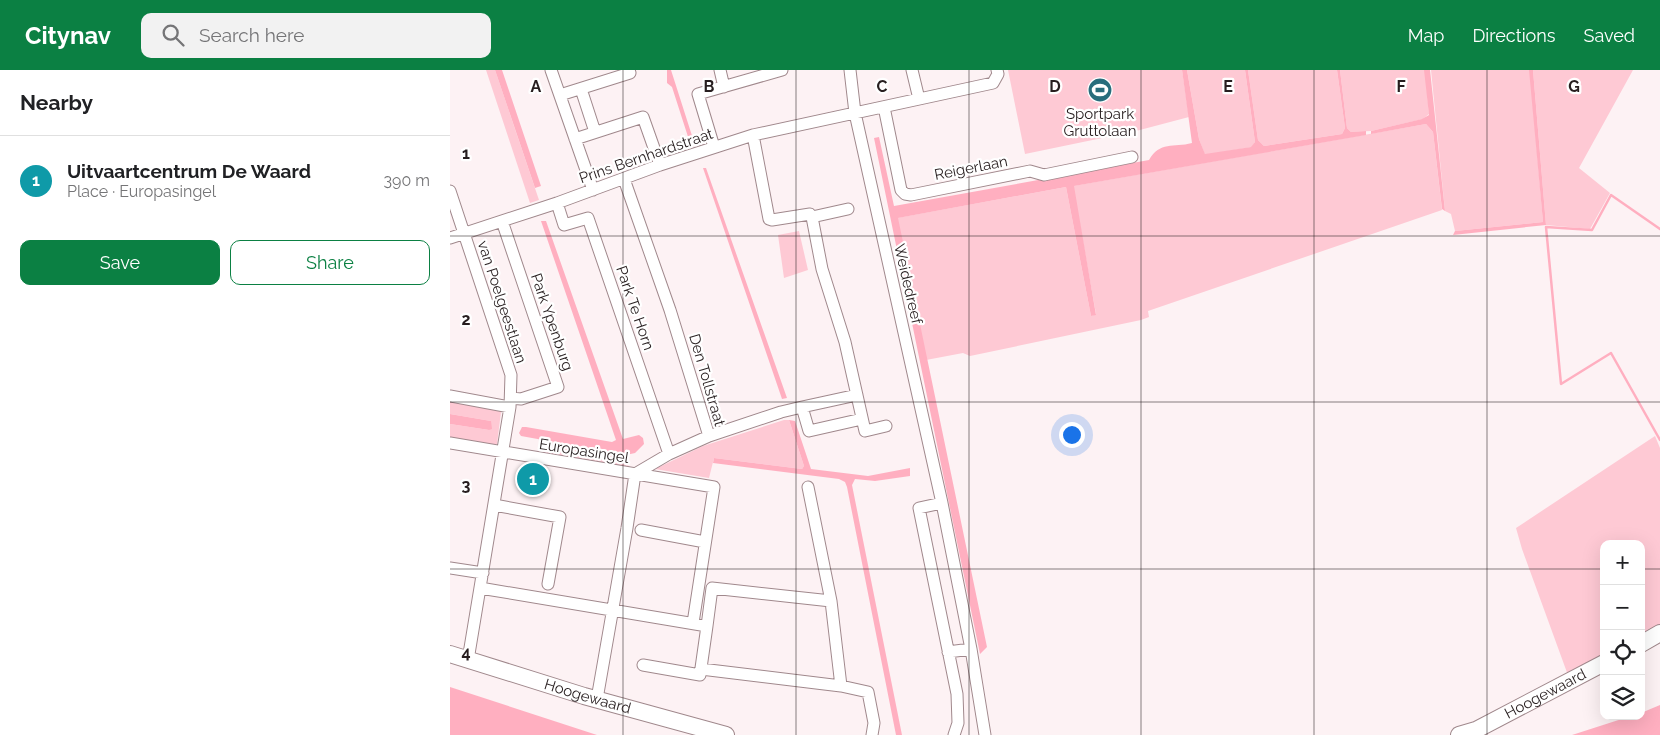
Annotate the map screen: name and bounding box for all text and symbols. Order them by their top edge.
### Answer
search box [141,13,491,58]
text: Citynav [25,21,111,50]
icon: search [159,21,187,49]
text: Search here [199,24,304,46]
text: Map [1408,25,1444,46]
text: Directions [1472,25,1556,46]
text: Saved [1584,25,1635,46]
text: A [531,77,542,96]
text: B [704,77,715,96]
text: C [877,77,888,96]
text: D [1049,77,1061,96]
sports icon: Sportpark Gruttolaan [1087,77,1113,103]
text: E [1223,77,1233,96]
text: F [1396,77,1406,96]
text: G [1568,77,1580,96]
text: Nearby [20,90,93,115]
place label: Sportpark Gruttolaan [1064,105,1136,140]
street label: Prins Bernhardstraat [577,125,715,187]
text: 1 [462,144,470,163]
street label: Reigerlaan [933,152,1009,184]
text: Uitvaartcentrum De Waard [67,160,311,182]
text: 1 [32,171,40,190]
text: 390 m [384,171,430,190]
text: Place · Europasingel [67,182,216,201]
street label: van Poelgeestlaan [474,238,530,366]
button: Save [20,240,220,285]
button: Share [230,240,430,285]
street label: Weidedreef [890,242,926,327]
street label: Park Te Horn [612,263,658,353]
street label: Park Ypenburg [527,271,577,373]
text: 2 [461,310,471,329]
street label: Den Tollstraat [685,332,729,428]
your location [1059,422,1085,448]
street label: Europasingel [538,435,631,467]
pin: 1 [517,460,549,498]
text: 3 [462,476,471,495]
map controls [1600,540,1645,720]
button: + [1600,540,1645,585]
button: − [1600,585,1645,630]
button: locate [1600,630,1645,675]
text: 4 [461,643,471,662]
street label: Hoogewaard [1502,665,1589,722]
street label: Hoogewaard [542,675,633,717]
button: layers [1600,675,1645,720]

